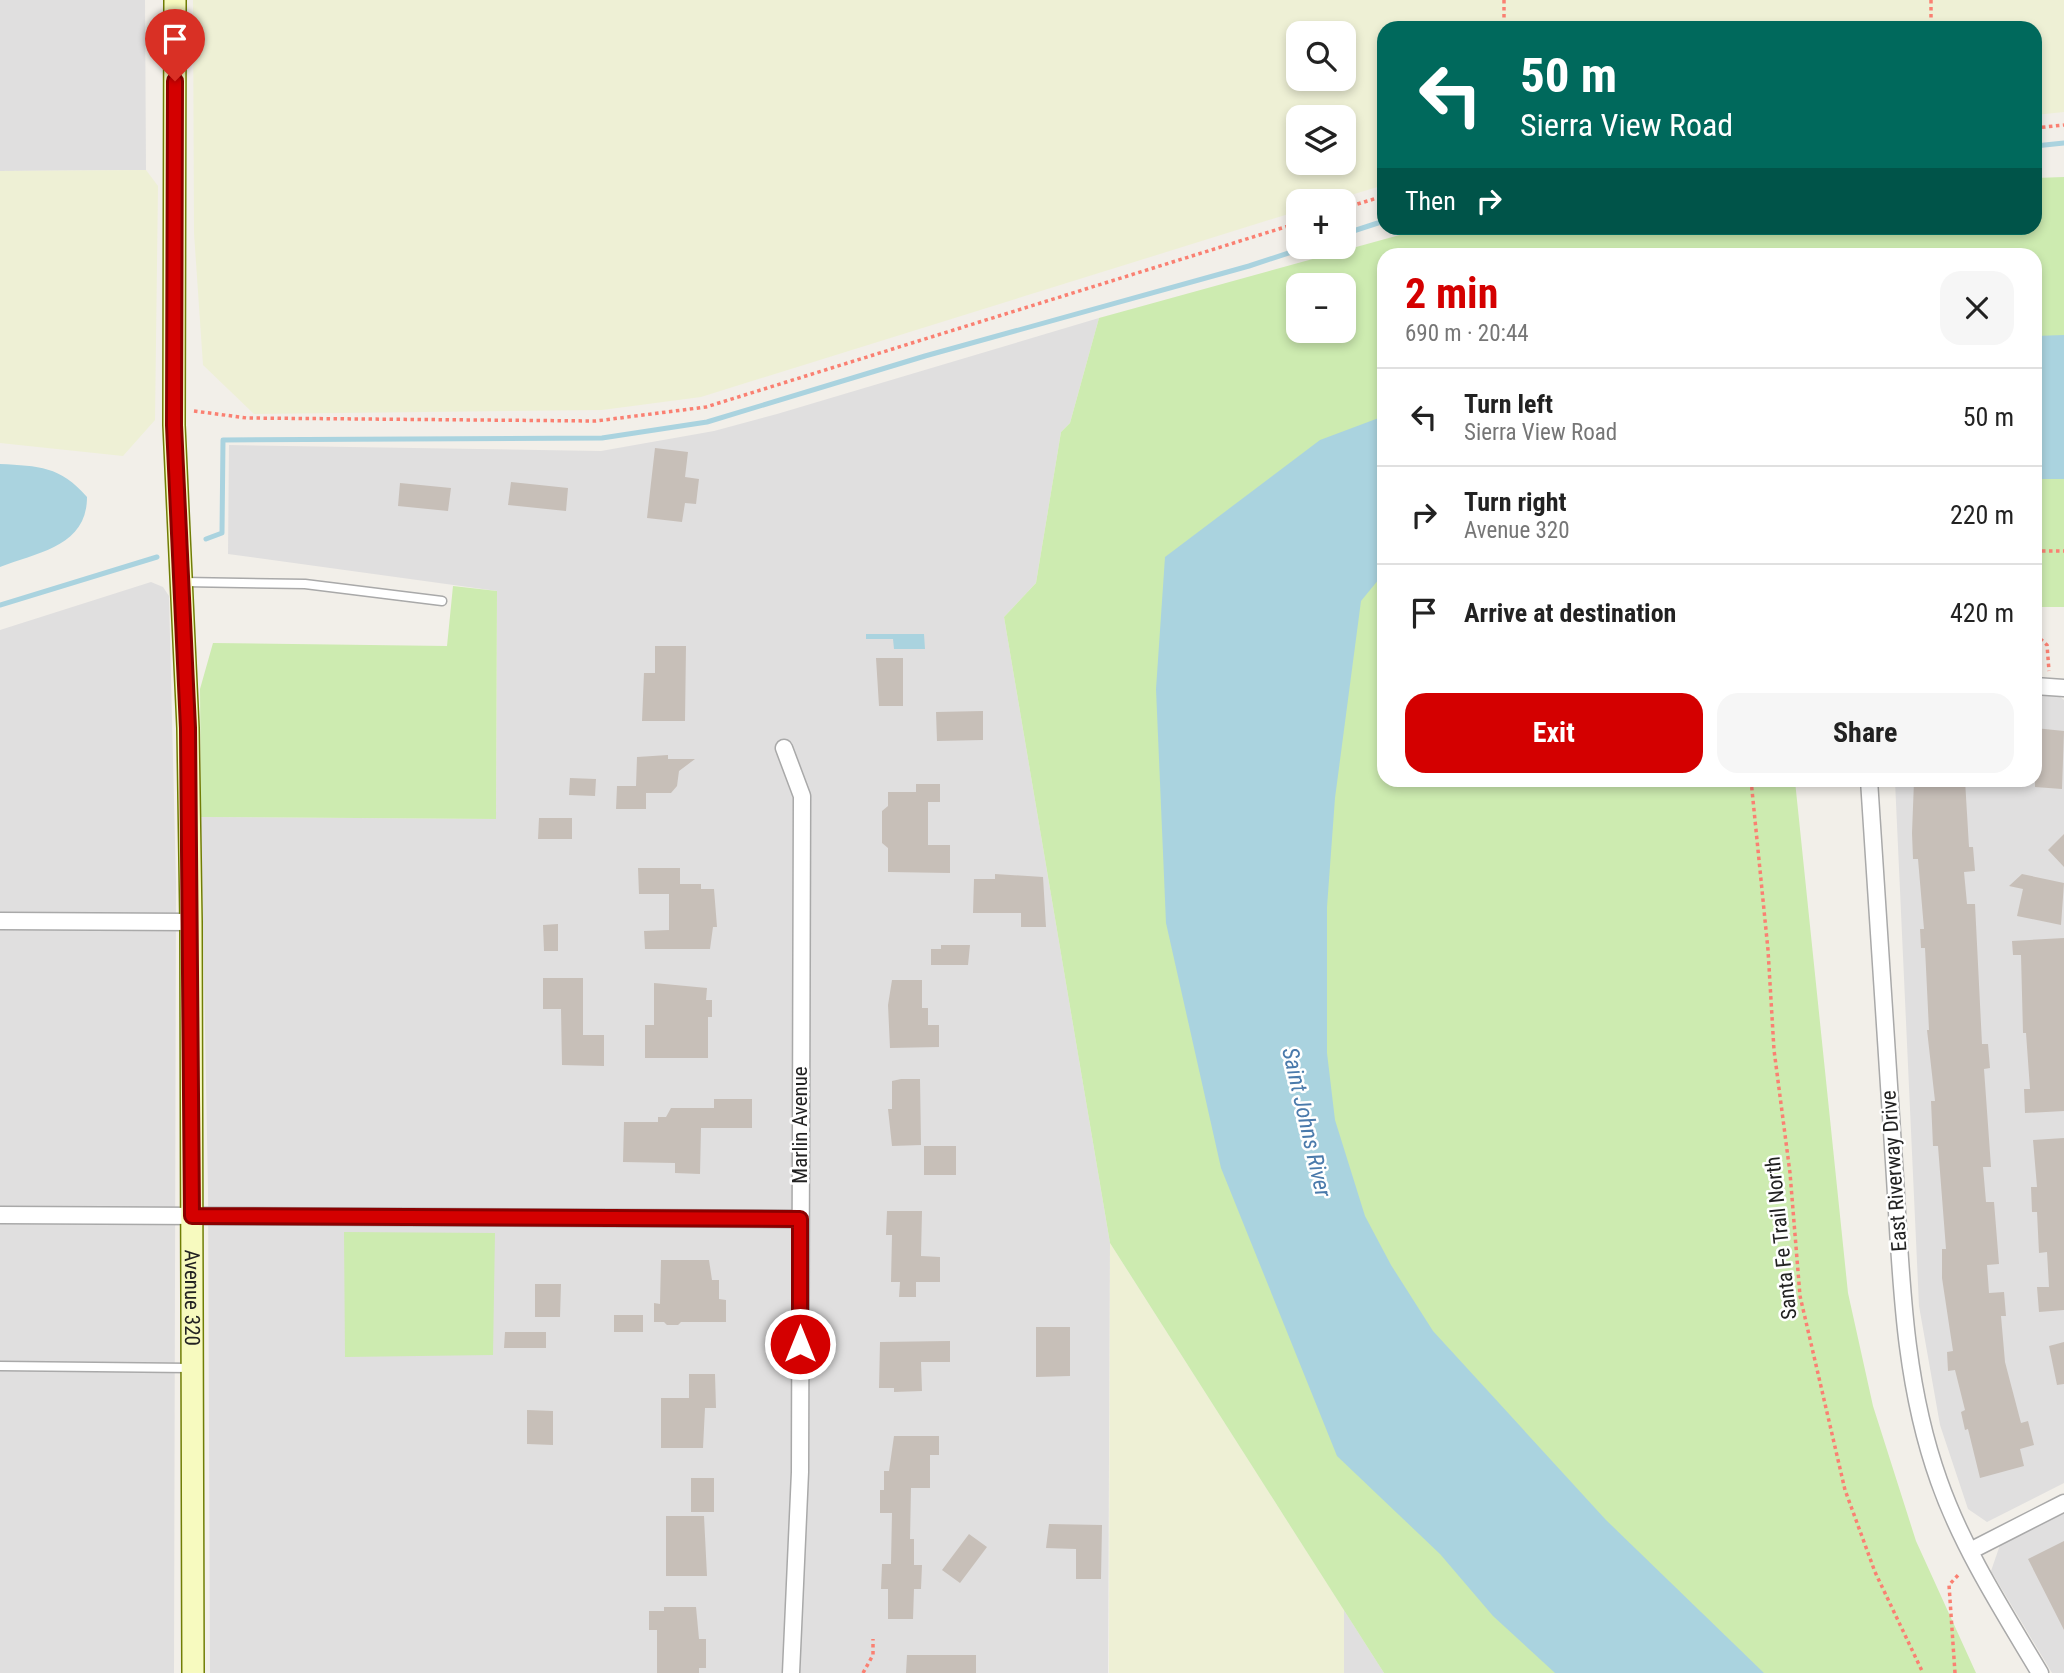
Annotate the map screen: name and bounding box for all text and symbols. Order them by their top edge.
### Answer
pin [145,9,205,81]
icon: arrive [156,20,194,58]
map controls [1286,21,1356,343]
button: search [1286,21,1356,91]
text: 50 m [1520,47,1617,104]
icon: left [1405,49,1496,140]
button: layers [1286,105,1356,175]
text: Sierra View Road [1520,106,1733,144]
icon: right [1470,182,1508,220]
text: Then [1405,186,1456,216]
button: + [1286,189,1356,259]
text: 2 min [1405,269,1498,318]
button: close [1940,271,2014,345]
button: − [1286,273,1356,343]
text: 690 m · 20:44 [1405,320,1529,347]
text: Turn left [1464,389,1553,419]
icon: left [1405,398,1443,436]
text: 50 m [1963,402,2014,432]
text: Sierra View Road [1464,419,1617,446]
text: Turn right [1464,487,1566,517]
icon: right [1405,496,1443,534]
text: 220 m [1950,500,2014,530]
text: Avenue 320 [1464,517,1570,544]
icon: arrive [1405,594,1443,632]
text: Arrive at destination [1464,598,1676,628]
text: 420 m [1950,598,2014,628]
button: Exit [1405,693,1703,773]
button: Share [1717,693,2014,773]
water label: Saint Johns River [1276,1045,1337,1201]
street label: Marlin Avenue [788,1066,812,1184]
street label: East Riverway Drive [1876,1090,1912,1252]
street label: Santa Fe Trail North [1761,1155,1801,1321]
street label: Avenue 320 [180,1249,204,1346]
position arrow [763,1307,837,1381]

